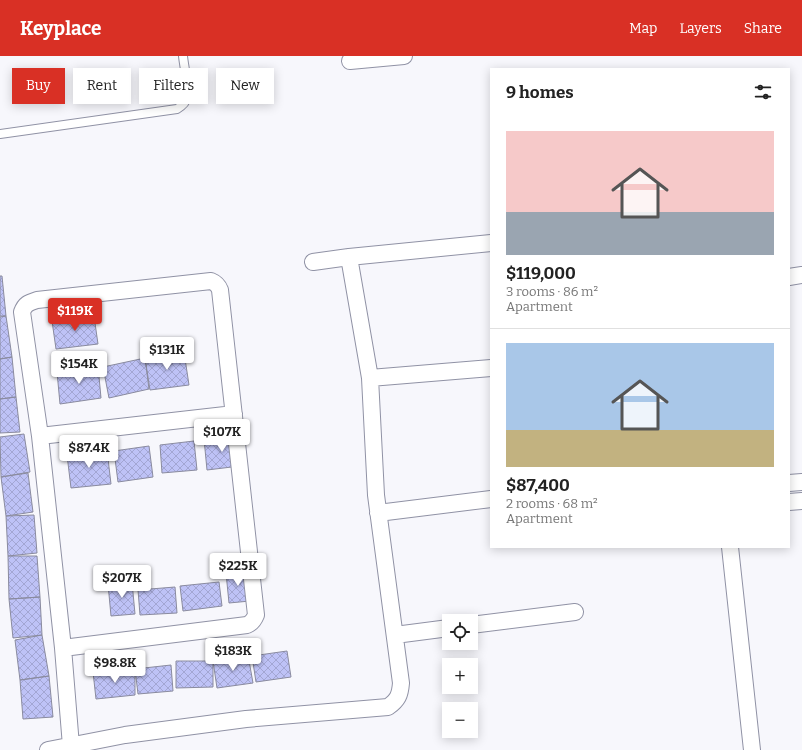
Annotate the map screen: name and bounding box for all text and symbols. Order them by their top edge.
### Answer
text: Keyplace [20,17,102,40]
text: Map [629,20,657,37]
text: Layers [679,20,722,37]
text: Share [744,20,782,37]
chip: Buy [12,68,65,104]
chip: Rent [73,68,131,104]
chip: Filters [139,68,208,104]
chip: New [216,68,274,104]
icon: filters [752,81,774,103]
text: 9 homes [506,82,574,103]
icon: home [604,157,676,229]
text: $119,000 [506,263,576,284]
text: 3 rooms · 86 m² [506,284,598,299]
pin: $119K [47,298,103,332]
text: Apartment [506,299,573,314]
text: $119K [57,303,93,318]
pin: $131K [139,337,195,371]
text: $131K [149,342,185,357]
pin: $154K [51,351,107,385]
text: $154K [60,356,98,371]
icon: home [604,369,676,441]
pin: $107K [194,419,250,453]
text: $107K [203,424,241,439]
pin: $87.4K [56,435,122,469]
text: $87.4K [68,440,110,455]
text: $87,400 [506,475,570,496]
text: 2 rooms · 68 m² [506,496,598,511]
text: Apartment [506,511,573,526]
pin: $225K [210,553,266,587]
text: $225K [219,558,257,573]
pin: $207K [94,565,150,599]
text: $207K [102,570,142,585]
map controls [442,614,478,738]
button: locate [442,614,478,650]
pin: $183K [205,638,261,672]
text: $183K [214,643,252,658]
pin: $98.8K [82,650,148,684]
text: $98.8K [94,655,136,670]
button: + [442,658,478,694]
button: − [442,702,478,738]

